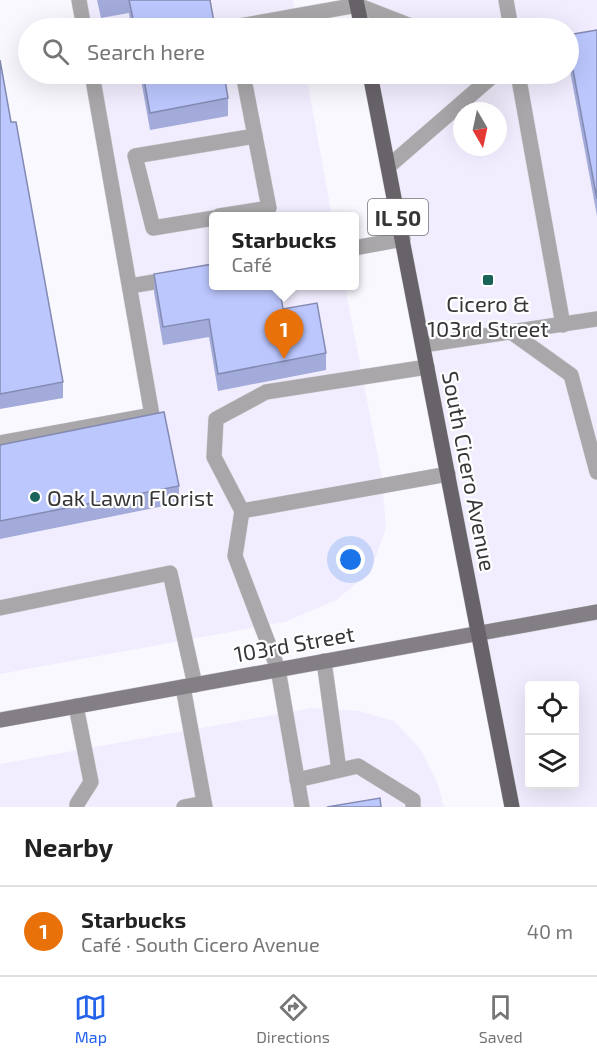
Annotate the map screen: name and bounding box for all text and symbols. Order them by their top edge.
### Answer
search box [18,18,579,84]
icon: search [39,35,72,68]
text: Search here [87,38,205,64]
north arrow [453,102,507,156]
road number: IL 50 [368,199,428,235]
popup [209,212,359,290]
text: Starbucks [231,226,337,252]
text: Café [231,252,272,276]
marker: Cicero & 103rd Street [481,273,495,287]
place label: Cicero & 103rd Street [427,290,549,341]
pin: 1 [264,310,304,359]
street label: South Cicero Avenue [438,369,502,573]
place label: Oak Lawn Florist [47,484,214,510]
marker: Oak Lawn Florist [28,490,42,504]
your location [336,545,365,574]
street label: 103rd Street [232,620,356,666]
map controls [525,681,579,789]
button: locate [525,681,579,735]
button: layers [525,735,579,789]
text: Nearby [24,831,113,862]
text: Starbucks [81,906,186,932]
text: 1 [39,919,48,943]
text: 40 m [527,919,573,943]
text: Café · South Cicero Avenue [81,932,320,956]
tab: Map [74,991,107,1046]
tab: Directions [256,991,330,1046]
tab: Saved [479,991,523,1046]

